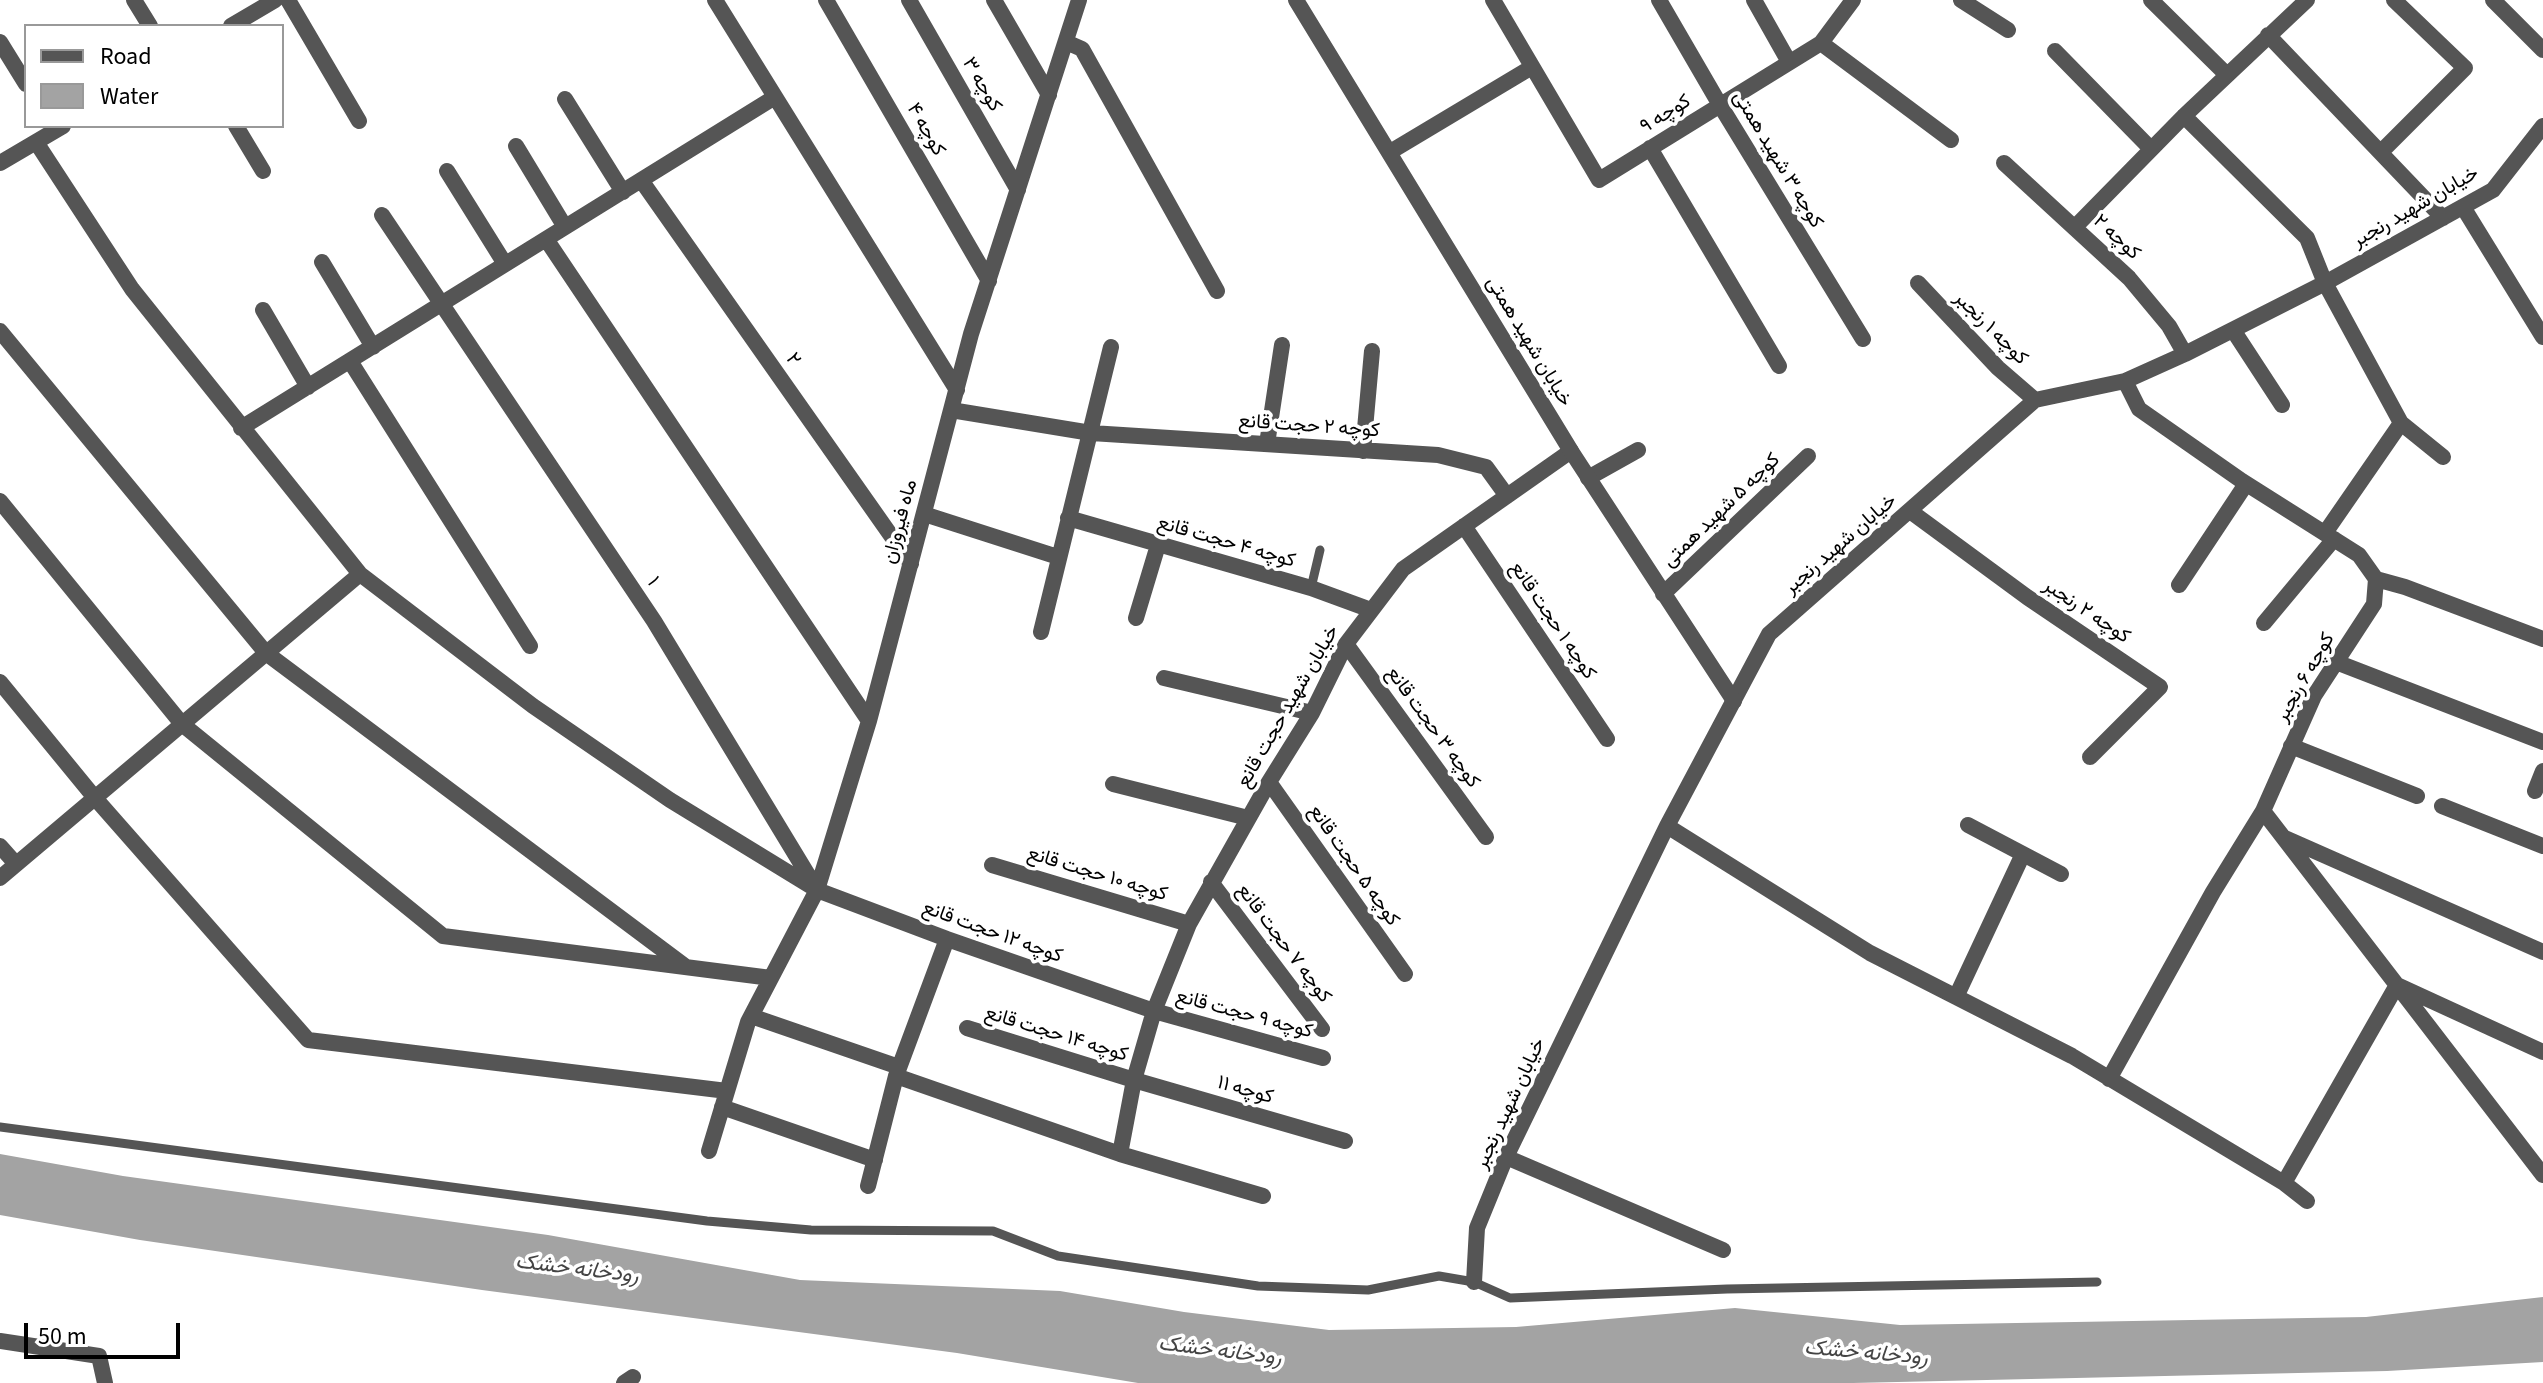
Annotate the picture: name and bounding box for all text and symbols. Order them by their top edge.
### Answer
legend [24,24,284,128]
text: Road [100,39,152,74]
street label: کوچه ۳ [956,54,1006,116]
text: Water [100,79,158,114]
street label: کوچه ۳ شهید همتی [1727,87,1827,233]
street label: کوچه ۹ [1636,90,1696,140]
street label: کوچه ۴ [900,99,950,161]
street label: خیابان شهید رنجبر [2349,162,2483,254]
street label: کوچه ۲ [2087,210,2145,266]
street label: خیابان شهید همتی [1480,273,1576,411]
street label: کوچه ۱ رنجبر [1948,287,2032,371]
street label: ۲ [779,349,805,371]
street label: کوچه ۲ حجت قانع [1237,410,1381,444]
street label: کوچه ۵ شهید همتی [1658,449,1786,573]
street label: ماه فیروزان [878,477,924,567]
street label: خیابان شهید رنجبر [1780,489,1902,601]
street label: کوچه ۴ حجت قانع [1154,512,1298,574]
street label: کوچه ۱ حجت قانع [1504,557,1600,685]
street label: ۱ [640,573,664,591]
street label: کوچه ۲ رنجبر [2038,574,2134,650]
street label: خیابان شهید حجت قانع [1233,621,1345,793]
street label: کوچه ۶ رنجبر [2271,629,2341,727]
street label: کوچه ۳ حجت قانع [1380,663,1484,793]
street label: کوچه ۵ حجت قانع [1302,801,1404,931]
street label: کوچه ۱۰ حجت قانع [1024,842,1170,908]
street label: کوچه ۷ حجت قانع [1230,880,1336,1008]
street label: کوچه ۱۲ حجت قانع [919,897,1065,969]
street label: کوچه ۹ حجت قانع [1173,985,1315,1045]
street label: کوچه ۱۴ حجت قانع [982,1002,1130,1068]
street label: خیابان شهید رنجبر [1470,1035,1552,1173]
street label: کوچه ۱۱ [1214,1072,1276,1110]
water label: رودخانه خشک [514,1249,640,1291]
scale bar [28,1307,184,1357]
text: 50 m [38,1319,87,1354]
water label: رودخانه خشک [1157,1331,1283,1373]
water label: رودخانه خشک [1803,1335,1929,1373]

